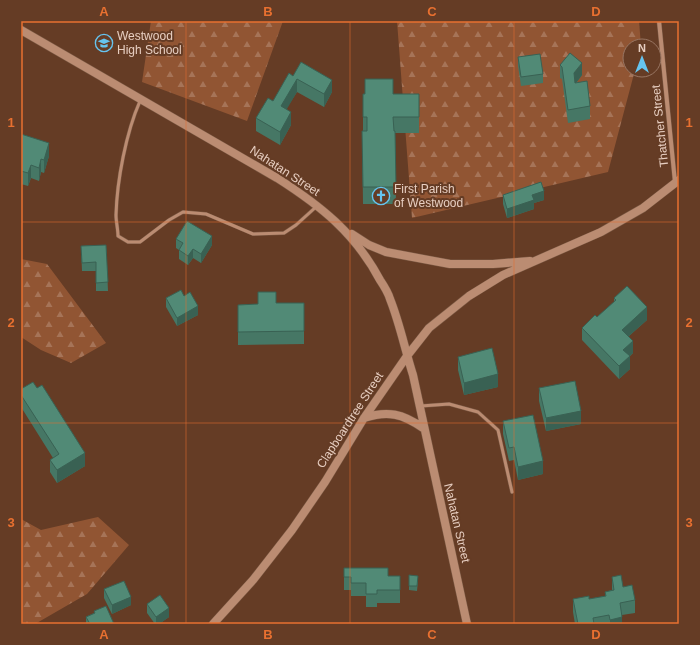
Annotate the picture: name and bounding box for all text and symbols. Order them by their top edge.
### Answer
text: A [99,4,109,19]
text: B [263,4,273,19]
text: C [427,4,437,19]
text: D [591,4,601,19]
place label: Westwood High School [117,29,182,57]
school or university icon: Westwood High School [94,33,114,53]
north arrow [622,38,662,78]
text: N [638,42,646,54]
street label: Thatcher Street [649,83,671,168]
text: 1 [7,115,15,130]
text: 1 [685,115,693,130]
street label: Nahatan Street [247,143,323,199]
place label: First Parish of Westwood [394,182,463,210]
church icon: First Parish of Westwood [371,186,391,206]
text: 2 [7,315,15,330]
text: 2 [685,315,693,330]
street label: Clapboardtree Street [314,369,387,471]
street label: Nahatan Street [441,482,473,565]
text: 3 [7,515,15,530]
text: 3 [685,515,693,530]
text: A [99,627,109,642]
text: B [263,627,273,642]
text: C [427,627,437,642]
text: D [591,627,601,642]

